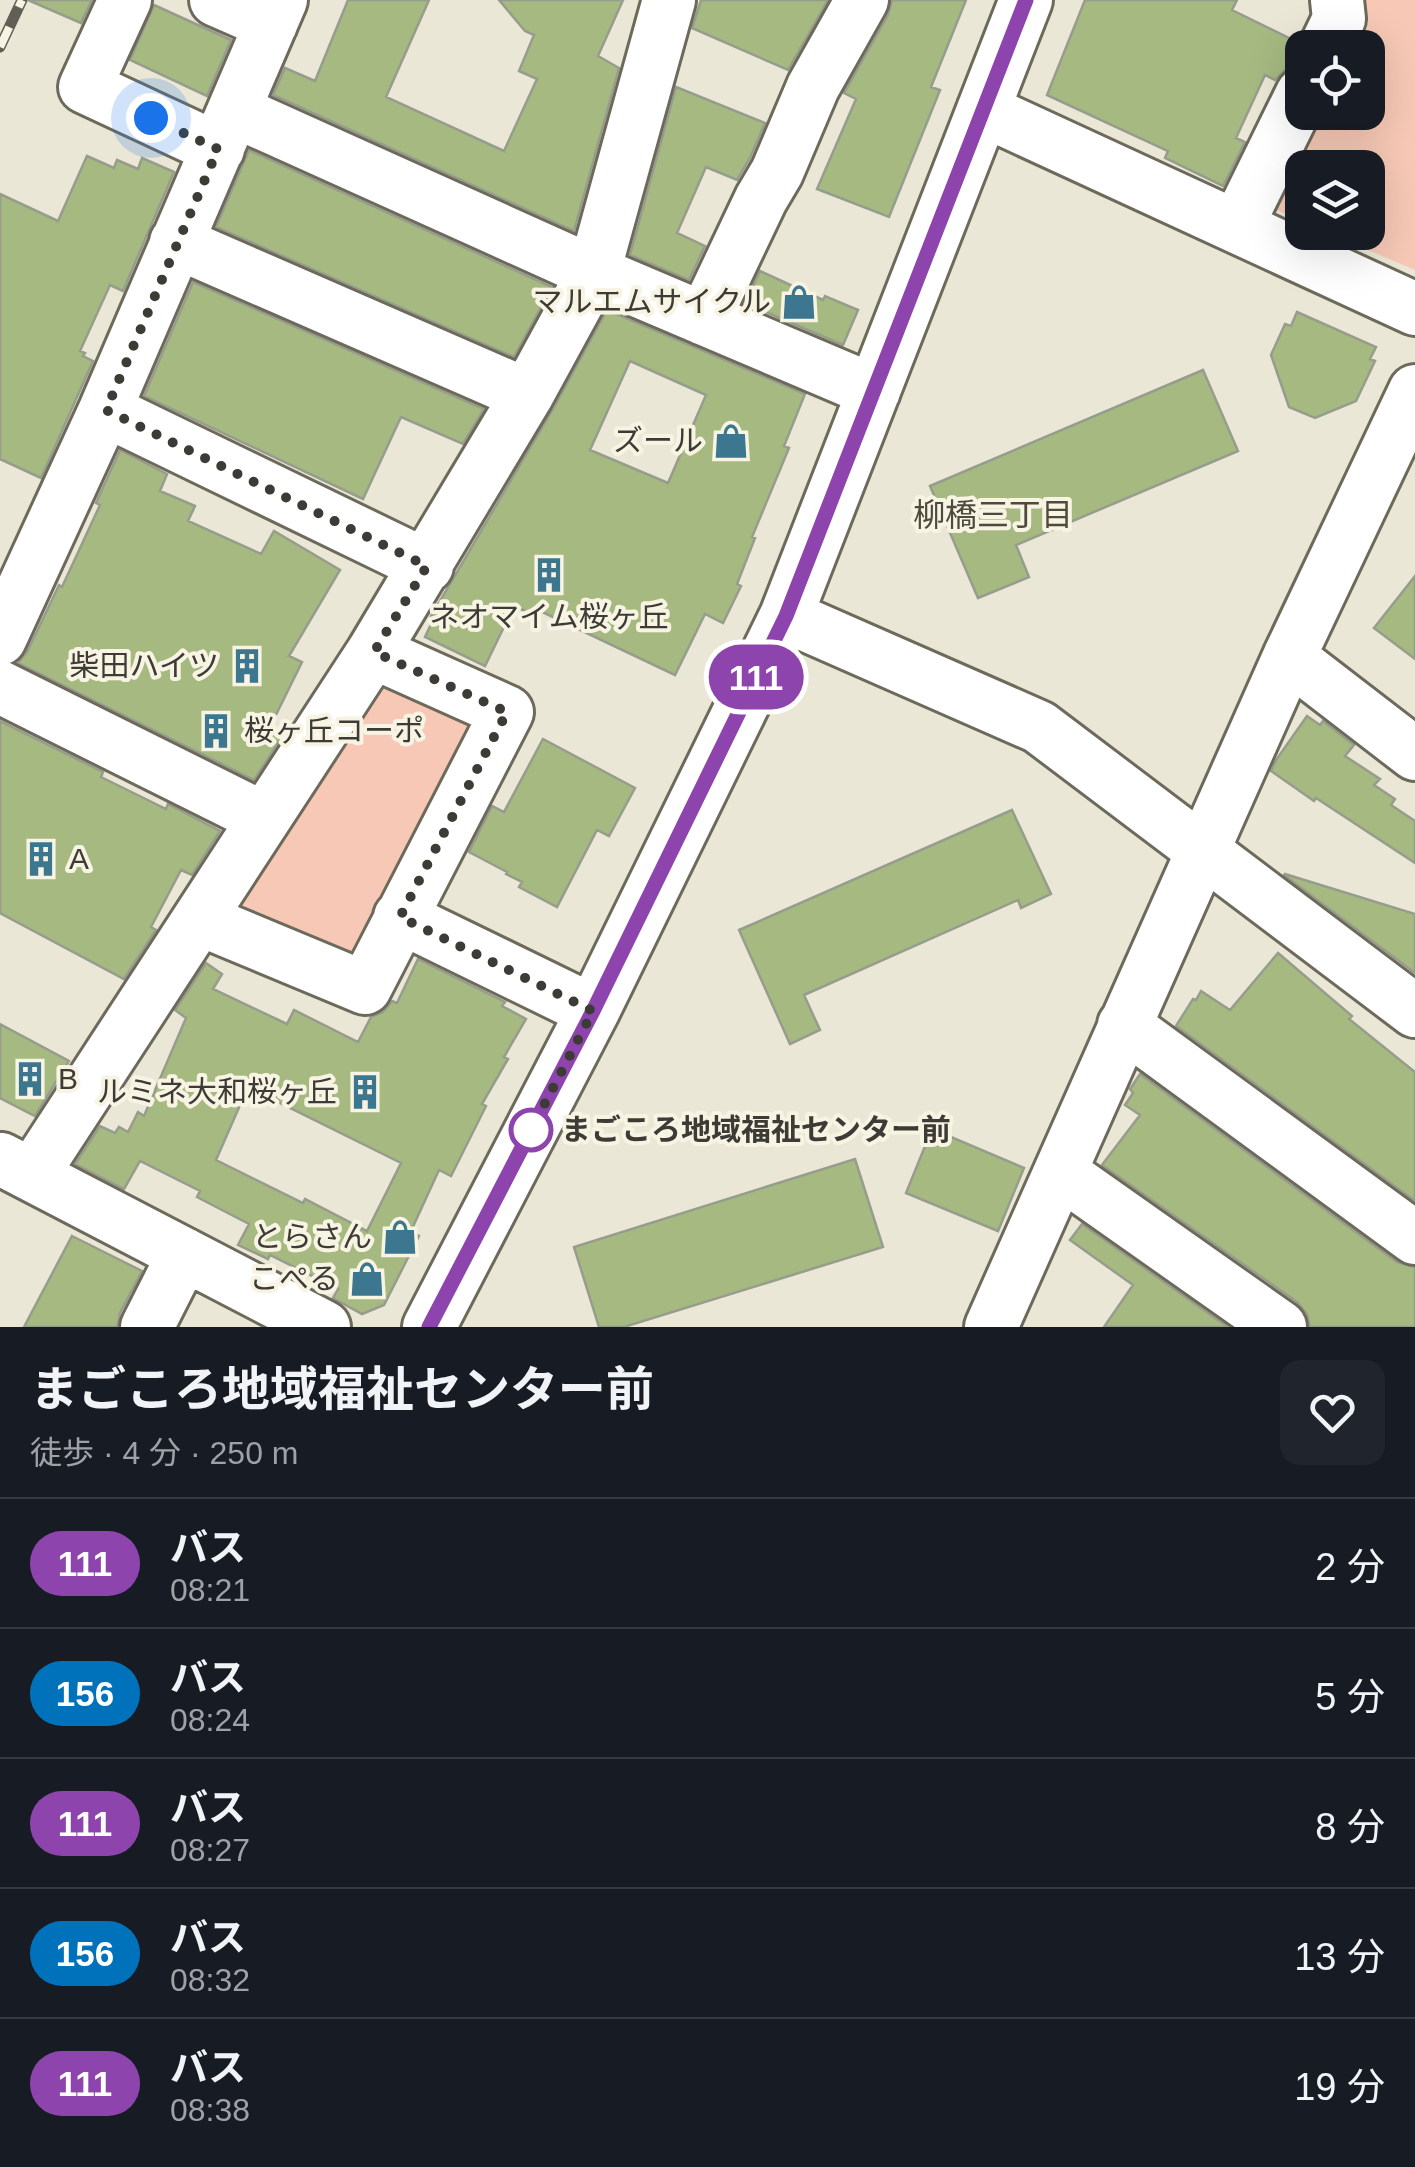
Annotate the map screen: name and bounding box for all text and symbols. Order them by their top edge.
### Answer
map controls [1285,30,1385,250]
button: locate [1285,30,1385,130]
your location [126,93,176,143]
button: layers [1285,150,1385,250]
shop icon: マルエムサイクル [780,283,818,321]
place label: マルエムサイクル [533,285,771,318]
shop icon: ズール [712,422,750,460]
place label: ズール [613,424,703,457]
district label: 柳橋三丁目 [913,497,1073,533]
building icon: ネオマイム桜ヶ丘 [530,556,568,594]
place label: ネオマイム桜ヶ丘 [429,600,669,633]
line badge: 111 [698,644,814,710]
building icon: 柴田ハイツ [228,647,266,685]
place label: 柴田ハイツ [70,649,219,682]
text: 111 [729,658,783,697]
building icon: 桜ヶ丘コーポ [197,712,235,750]
place label: 桜ヶ丘コーポ [244,714,424,747]
building icon: A [22,840,60,878]
place label: A [69,842,89,875]
building icon: B [11,1060,49,1098]
place label: B [58,1062,78,1095]
building icon: ルミネ大和桜ヶ丘 [346,1073,384,1111]
place label: ルミネ大和桜ヶ丘 [97,1075,337,1108]
marker: まごころ地域福祉センター前 [510,1109,552,1151]
place label: まごころ地域福祉センター前 [561,1113,951,1146]
shop icon: とらさん [381,1218,419,1256]
place label: とらさん [252,1220,372,1253]
shop icon: こぺる [348,1260,386,1298]
place label: こぺる [249,1262,339,1295]
button: heart [1280,1360,1385,1465]
text: まごころ地域福祉センター前 [30,1363,654,1416]
text: 徒歩 · 4 分 · 250 m [30,1435,299,1471]
text: バス [170,1527,246,1569]
text: 111 [58,1544,112,1583]
text: 2 分 [1315,1546,1385,1588]
text: 08:21 [170,1572,250,1608]
text: バス [170,1657,246,1699]
text: 156 [56,1674,114,1713]
text: 5 分 [1315,1676,1385,1718]
text: 08:24 [170,1702,250,1738]
text: バス [170,1787,246,1829]
text: 111 [58,1804,112,1843]
text: 8 分 [1315,1806,1385,1848]
text: 08:27 [170,1832,250,1868]
text: バス [170,1917,246,1959]
text: 156 [56,1934,114,1973]
text: 13 分 [1294,1936,1385,1978]
text: 08:32 [170,1962,250,1998]
text: バス [170,2047,246,2089]
text: 111 [58,2064,112,2103]
text: 19 分 [1294,2066,1385,2108]
text: 08:38 [170,2092,250,2128]

